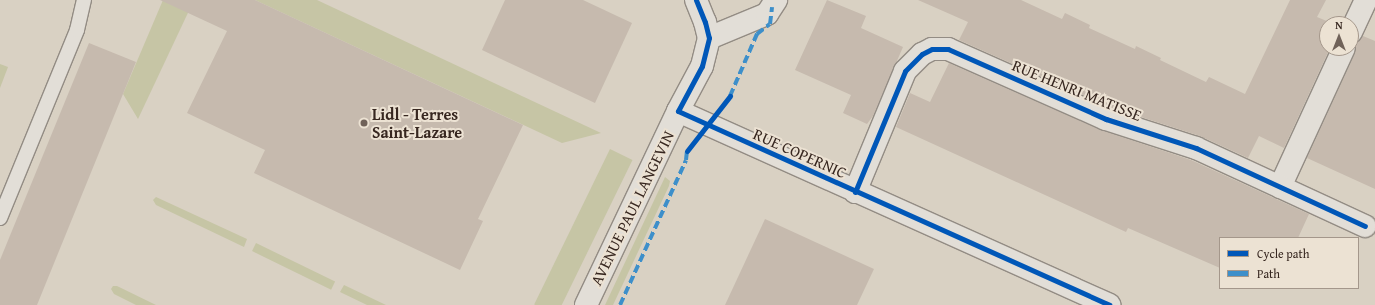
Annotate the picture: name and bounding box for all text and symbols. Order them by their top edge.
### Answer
north arrow [1319,16,1359,56]
text: N [1335,17,1343,33]
street label: RUE HENRI MATISSE [1010,55,1144,125]
place label: Lidl - Terres Saint-Lazare [372,104,462,142]
marker: Lidl - Terres Saint-Lazare [359,118,369,128]
street label: RUE COPERNIC [751,124,849,182]
street label: AVENUE PAUL LANGEVIN [586,128,678,288]
legend [1219,237,1359,289]
text: Cycle path [1257,245,1309,262]
text: Path [1257,265,1280,282]

